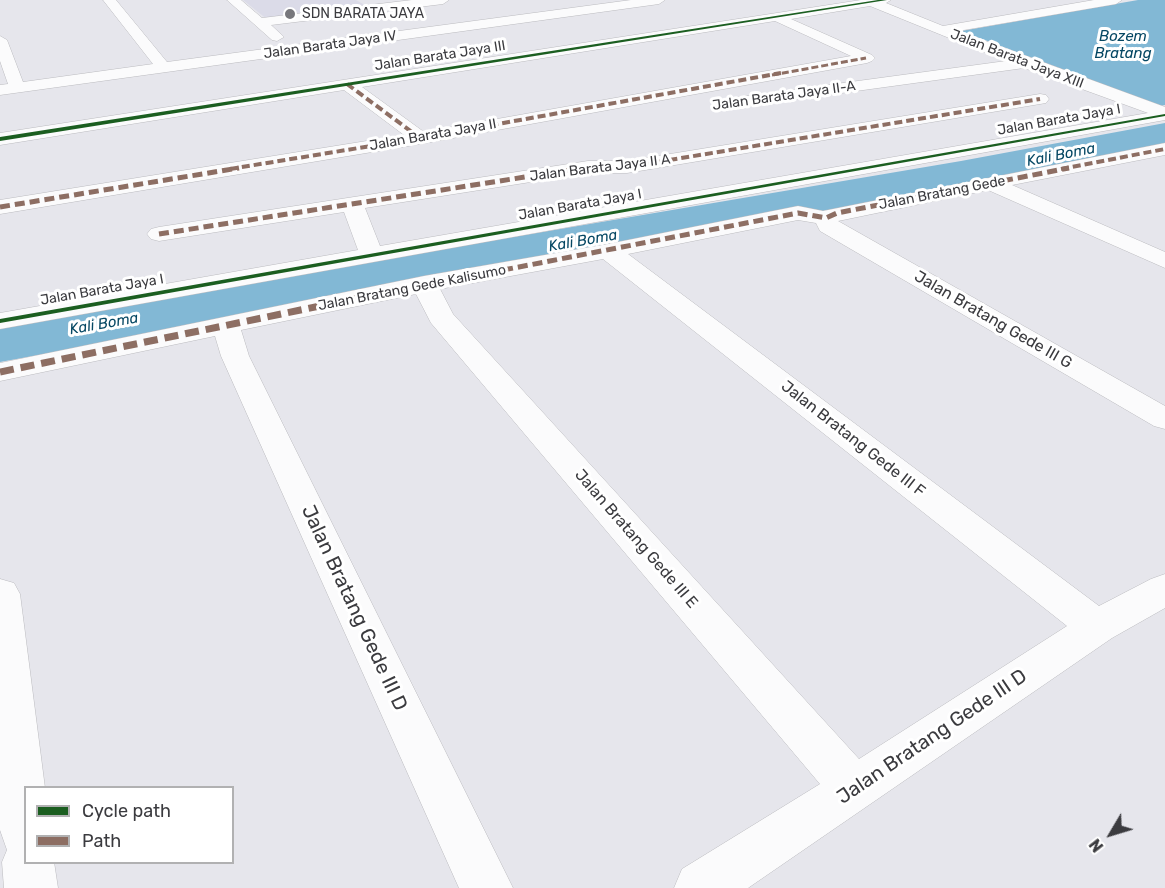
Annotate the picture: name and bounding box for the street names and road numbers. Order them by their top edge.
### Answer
street label: Jalan Barata Jaya XIII [948,26,1086,92]
street label: Jalan Barata Jaya IV [262,27,398,63]
street label: Jalan Barata Jaya III [373,37,507,75]
street label: Jalan Barata Jaya II-A [711,78,857,114]
street label: Jalan Barata Jaya I [996,101,1122,139]
street label: Jalan Barata Jaya II [368,116,498,154]
street label: Jalan Barata Jaya II A [529,151,671,185]
street label: Jalan Bratang Gede [877,172,1007,214]
street label: Jalan Barata Jaya I [517,186,643,224]
street label: Jalan Bratang Gede Kalisumo [317,262,507,314]
street label: Jalan Bratang Gede III G [911,267,1075,373]
street label: Jalan Barata Jaya I [39,271,165,309]
street label: Jalan Bratang Gede III F [777,377,929,501]
street label: Jalan Bratang Gede III E [570,466,702,612]
street label: Jalan Bratang Gede III D [296,501,412,715]
street label: Jalan Bratang Gede III D [832,664,1032,810]

